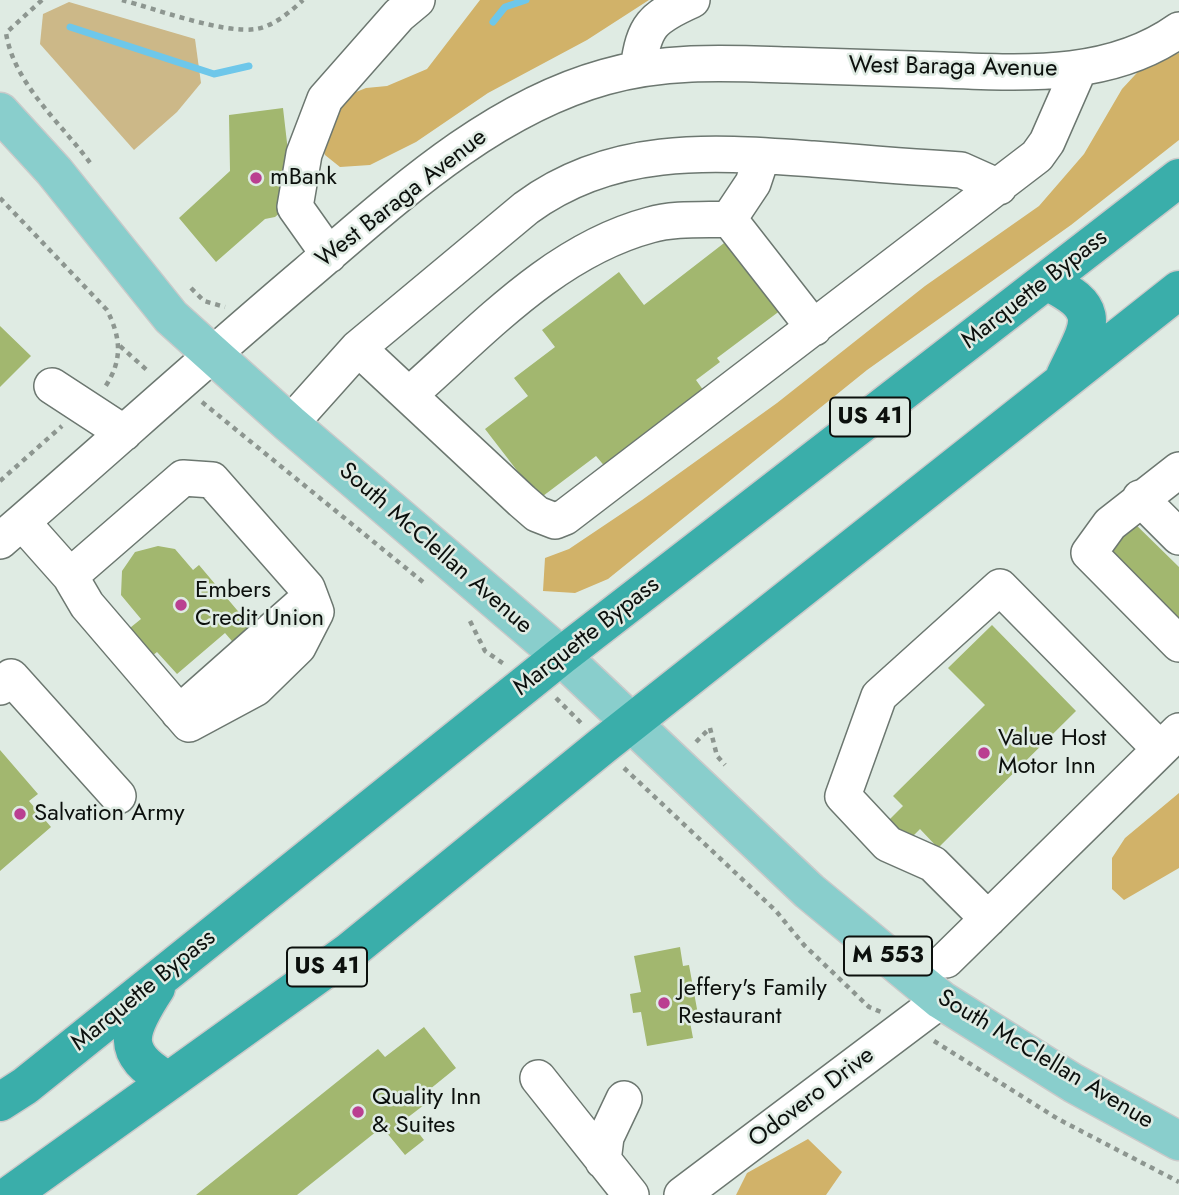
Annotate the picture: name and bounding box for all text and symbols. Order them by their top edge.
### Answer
street label: West Baraga Avenue [848,52,1058,84]
street label: West Baraga Avenue [311,123,493,275]
place label: mBank [270,164,337,192]
marker: mBank [248,170,264,186]
street label: Marquette Bypass [956,224,1114,356]
road number: US 41 [830,398,910,436]
street label: South McClellan Avenue [332,457,538,641]
street label: Marquette Bypass [508,571,666,703]
place label: Embers Credit Union [195,577,324,633]
marker: Embers Credit Union [173,597,189,613]
place label: Value Host Motor Inn [998,725,1106,781]
marker: Value Host Motor Inn [976,745,992,761]
place label: Salvation Army [34,800,184,828]
marker: Salvation Army [12,806,28,822]
street label: Marquette Bypass [66,924,222,1058]
road number: M 553 [844,937,932,976]
road number: US 41 [287,948,367,986]
place label: Jeffery's Family Restaurant [678,975,827,1031]
street label: South McClellan Avenue [932,984,1158,1136]
marker: Jeffery's Family Restaurant [656,995,672,1011]
street label: Odovero Drive [744,1042,880,1154]
place label: Quality Inn & Suites [372,1084,481,1140]
marker: Quality Inn & Suites [350,1104,366,1120]

